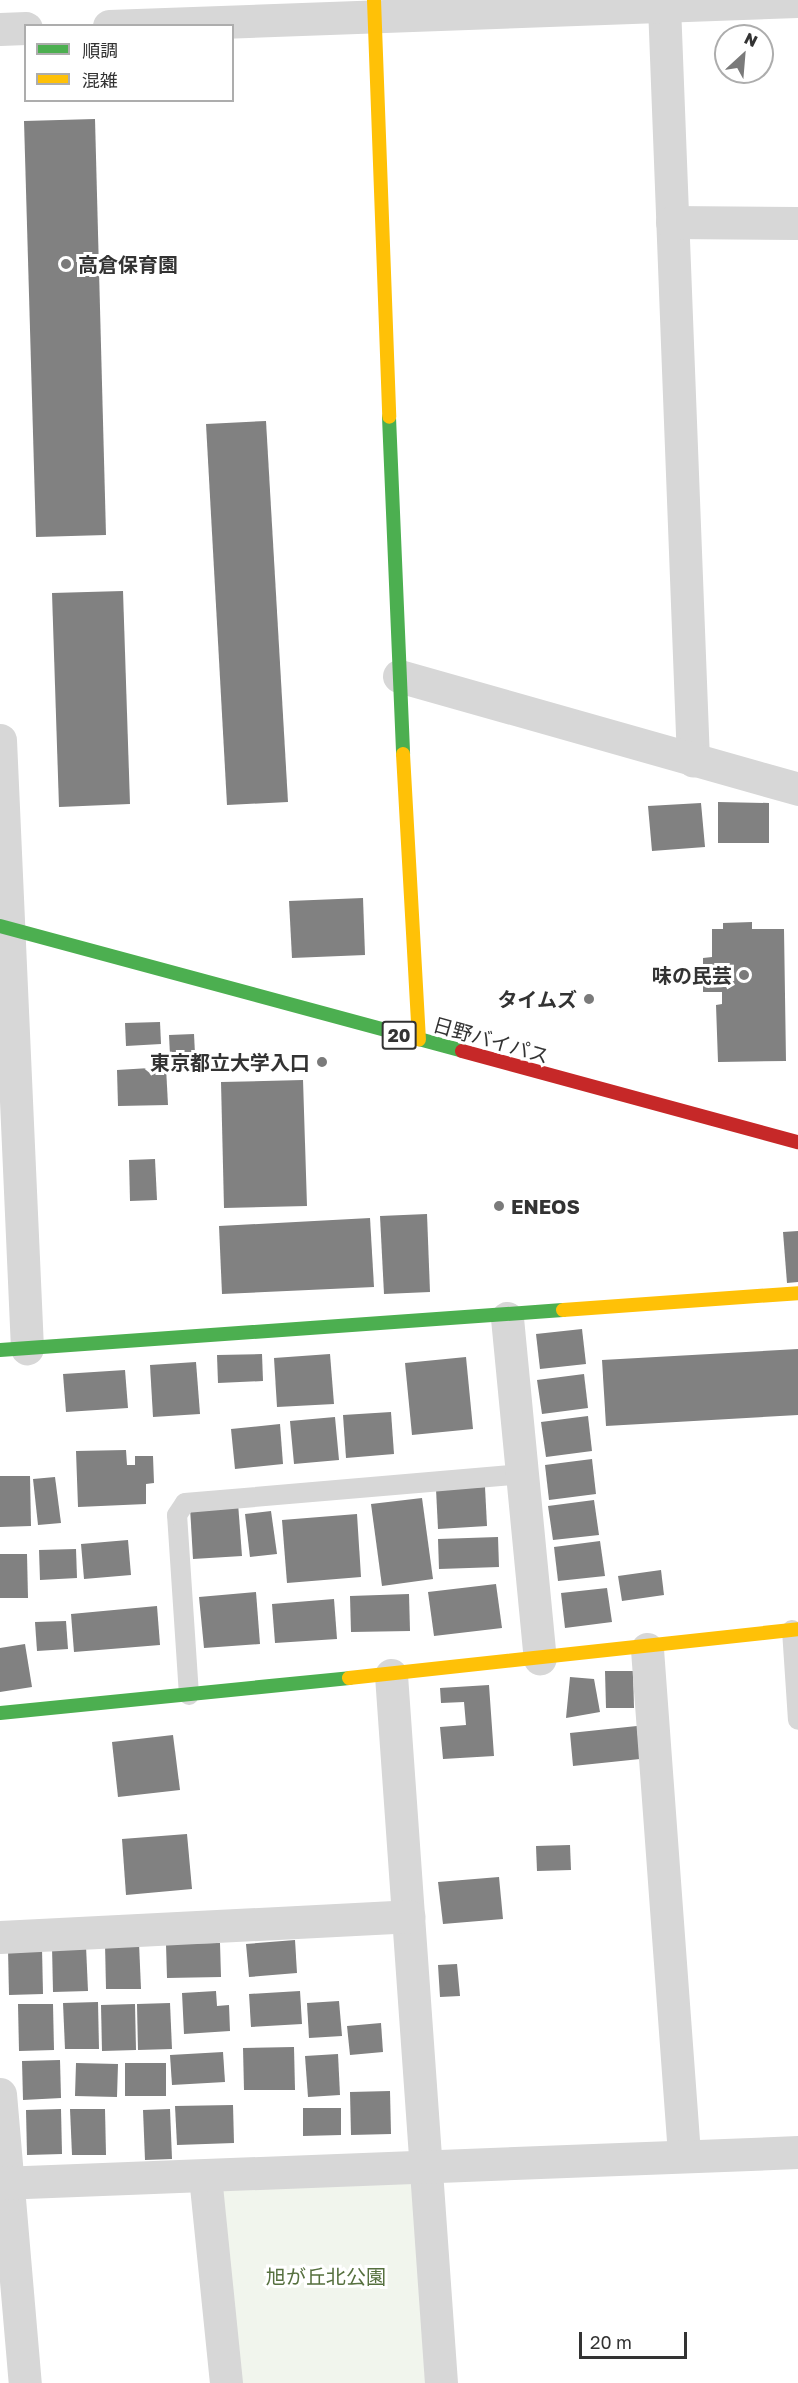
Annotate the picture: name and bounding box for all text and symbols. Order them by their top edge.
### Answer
legend [24,24,234,102]
north arrow [714,24,774,84]
text: N [741,28,761,51]
text: 順調 [82,39,118,61]
text: 混雑 [82,69,118,91]
place label: 高倉保育園 [78,252,178,276]
marker: 高倉保育園 [59,257,73,271]
place label: 味の民芸 [652,963,732,987]
marker: 味の民芸 [737,968,751,982]
place label: タイムズ [497,987,577,1011]
marker: タイムズ [582,992,596,1006]
street label: 日野バイパス [430,1012,552,1068]
road number: 20 [381,1020,417,1050]
place label: 東京都立大学入口 [150,1050,310,1074]
marker: 東京都立大学入口 [315,1055,329,1069]
place label: ENEOS [511,1194,580,1218]
marker: ENEOS [492,1199,506,1213]
park label: 旭が丘北公園 [266,2264,386,2288]
scale bar [582,2320,690,2358]
text: 20 m [590,2331,632,2353]

